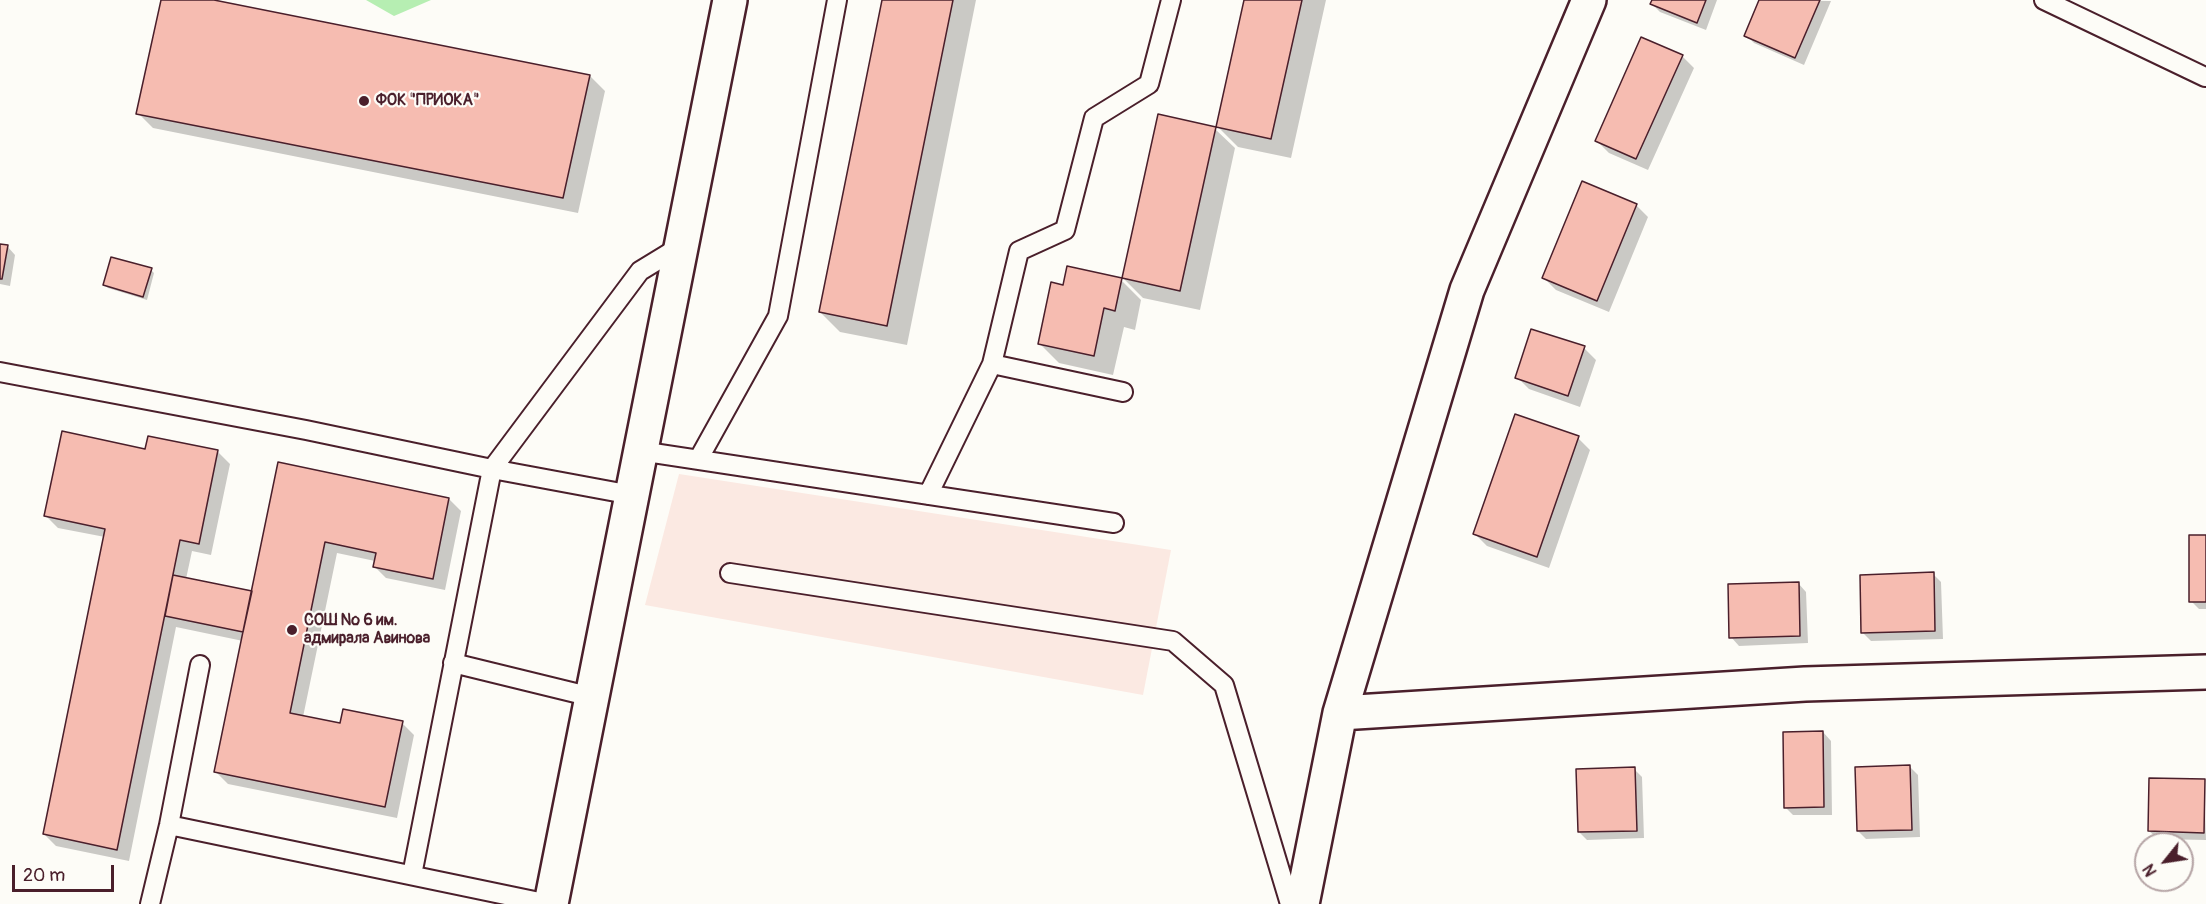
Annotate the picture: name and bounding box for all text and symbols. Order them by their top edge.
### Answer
place label: ФОК "ПРИОКА" [376,91,479,111]
marker: ФОК "ПРИОКА" [357,94,371,108]
place label: СОШ № 6 им. адмирала Авинова [304,611,430,649]
marker: СОШ № 6 им. адмирала Авинова [285,623,299,637]
north arrow [2134,832,2194,892]
scale bar [15,853,117,891]
text: N [2139,860,2162,880]
text: 20 m [23,864,65,887]

